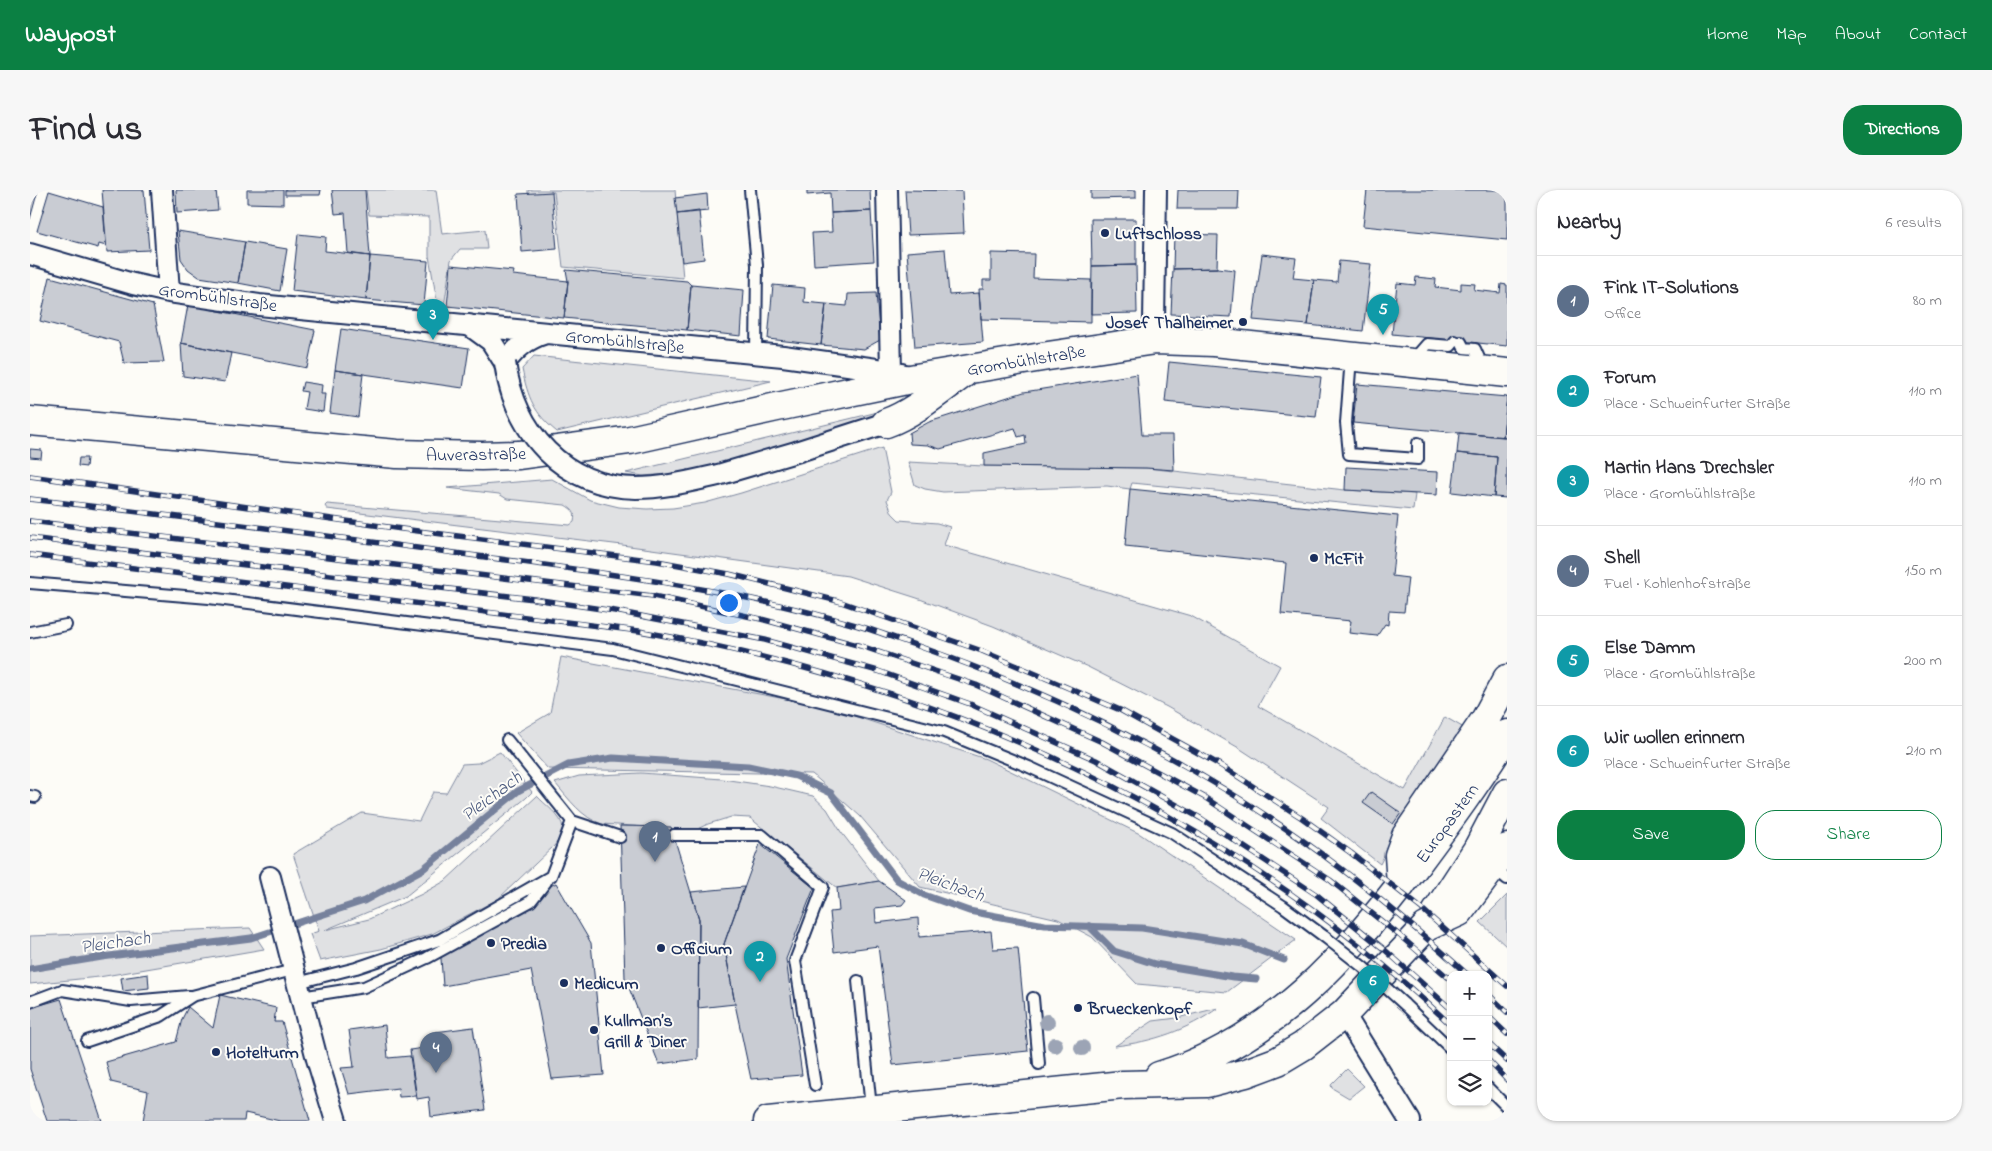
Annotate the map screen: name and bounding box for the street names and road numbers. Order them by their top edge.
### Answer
street label: Grombühlstraße [157,278,280,320]
street label: Grombühlstraße [564,324,686,362]
street label: Grombühlstraße [965,340,1088,384]
street label: Auverastraße [426,442,527,470]
street label: Europastern [1411,779,1487,870]

